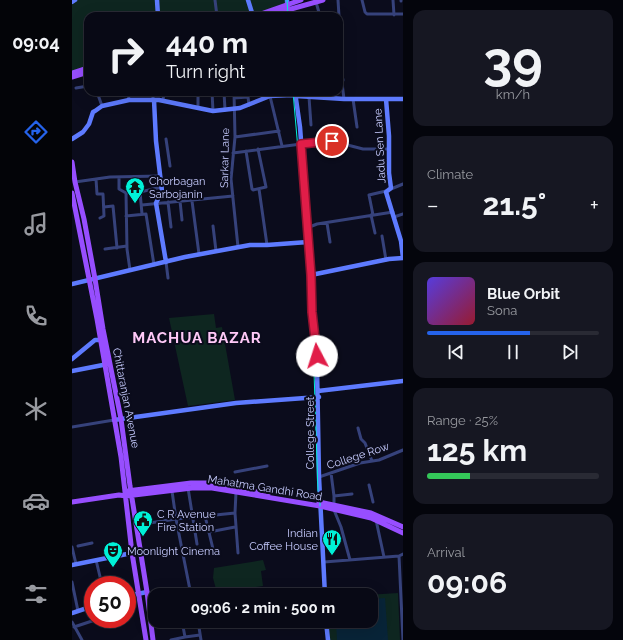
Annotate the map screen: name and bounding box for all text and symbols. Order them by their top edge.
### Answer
text: 440 m [166,27,248,60]
icon: right [100,28,152,80]
text: 39 [483,30,543,91]
text: 09:04 [12,32,60,53]
text: Turn right [166,61,245,82]
text: km/h [496,87,530,102]
street label: Jadu Sen Lane [372,108,388,184]
icon: directions [22,118,50,146]
pin [315,124,349,158]
street label: Sarkar Lane [218,127,232,188]
icon: arrive [321,130,343,152]
text: Climate [427,167,473,182]
place label: Chorbagan Sarbojanin [149,175,205,201]
temple icon: Chorbagan Sarbojanin [124,176,146,204]
text: 21.5° [483,187,546,222]
text: − [427,192,439,218]
text: + [590,192,599,218]
icon: music [22,210,50,238]
text: Blue Orbit [487,285,560,303]
icon: phone [22,302,50,330]
text: Sona [487,303,517,318]
district label: MACHUA BAZAR [132,329,262,347]
position arrow [296,335,338,377]
icon: previous [445,341,467,363]
icon: pause [502,341,524,363]
icon: next [559,341,581,363]
street label: Chittaranjan Avenue [110,347,142,450]
icon: climate [22,395,50,423]
street label: College Street [304,396,317,470]
text: Range · 25% [427,413,498,428]
text: 125 km [427,433,527,468]
street label: College Row [325,440,391,472]
street label: Mahatma Gandhi Road [207,473,323,503]
icon: car [22,487,50,515]
place label: C R Avenue Fire Station [157,508,216,534]
public building icon: C R Avenue Fire Station [132,509,154,537]
place label: Indian Coffee House [249,527,319,553]
restaurant icon: Indian Coffee House [321,528,343,556]
theatre icon: Moonlight Cinema [102,540,124,568]
place label: Moonlight Cinema [127,545,220,558]
text: Arrival [427,545,465,560]
text: 09:06 [427,565,507,600]
speed limit sign: 50 [84,576,136,628]
icon: filters [22,580,50,608]
text: 09:06 · 2 min · 500 m [191,599,335,617]

